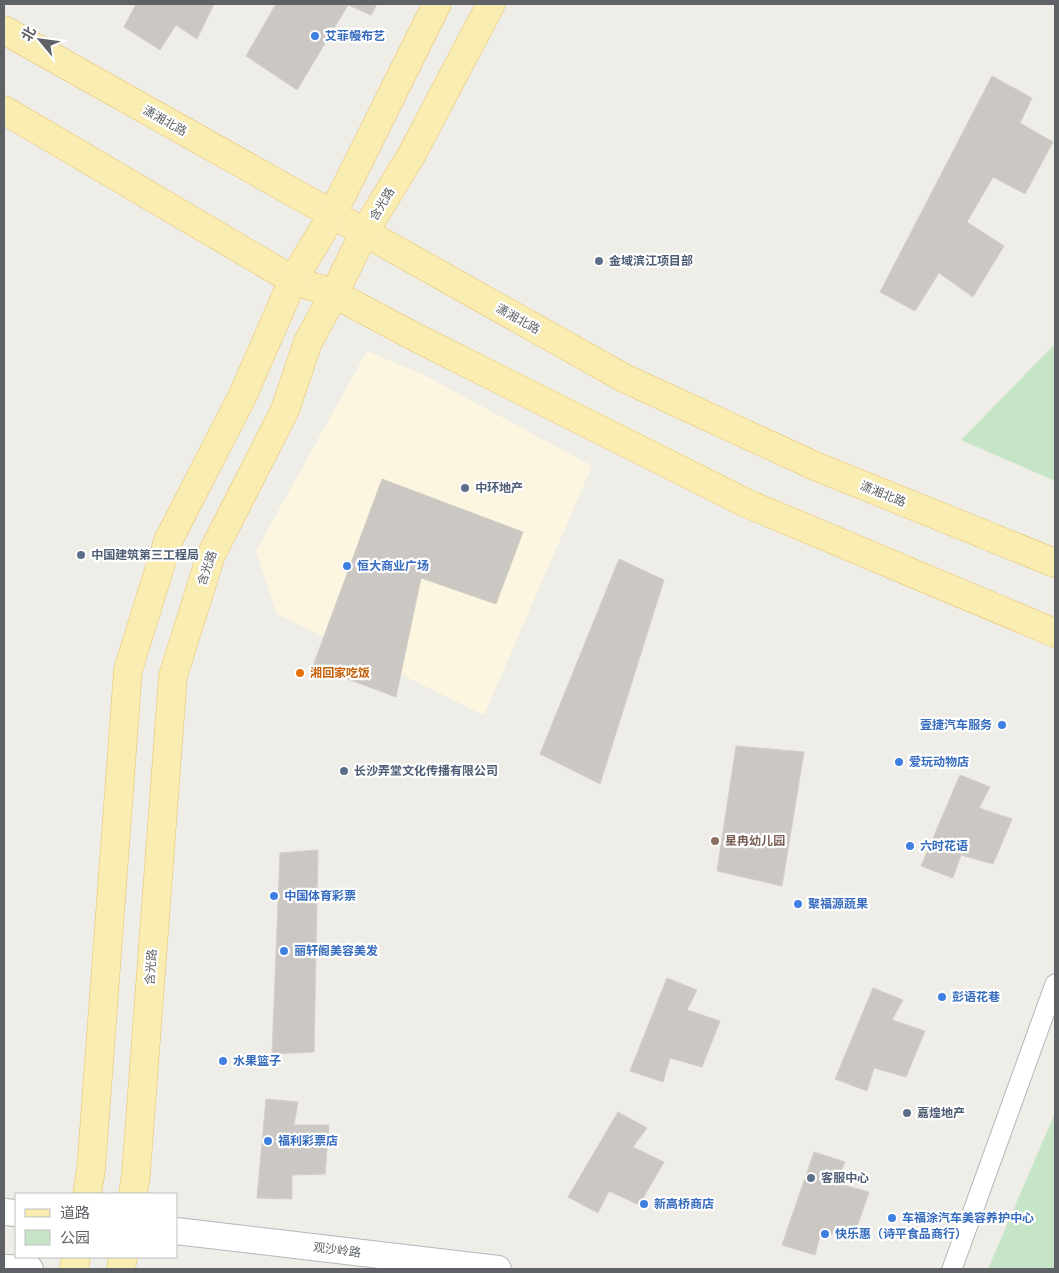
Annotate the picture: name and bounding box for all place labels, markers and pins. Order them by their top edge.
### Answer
place label: 艾菲幔布艺 [325,29,385,43]
marker: 艾菲幔布艺 [309,30,321,42]
place label: 金域滨江项目部 [609,254,693,268]
marker: 金域滨江项目部 [593,255,605,267]
place label: 中环地产 [475,481,523,495]
marker: 中环地产 [459,482,471,494]
place label: 中国建筑第三工程局 [91,548,199,562]
marker: 中国建筑第三工程局 [75,549,87,561]
place label: 恒大商业广场 [357,559,429,573]
marker: 恒大商业广场 [341,560,353,572]
place label: 湘回家吃饭 [310,666,370,680]
marker: 湘回家吃饭 [294,667,306,679]
place label: 壹捷汽车服务 [920,718,992,732]
marker: 壹捷汽车服务 [996,719,1008,731]
place label: 爱玩动物店 [909,755,969,769]
marker: 爱玩动物店 [893,756,905,768]
place label: 长沙弄堂文化传播有限公司 [354,764,498,778]
marker: 长沙弄堂文化传播有限公司 [338,765,350,777]
place label: 星冉幼儿园 [725,834,785,848]
marker: 星冉幼儿园 [709,835,721,847]
place label: 六时花语 [920,839,968,853]
marker: 六时花语 [904,840,916,852]
place label: 中国体育彩票 [284,889,356,903]
marker: 中国体育彩票 [268,890,280,902]
place label: 聚福源蔬果 [808,897,868,911]
marker: 聚福源蔬果 [792,898,804,910]
place label: 丽轩阁美容美发 [294,944,378,958]
marker: 丽轩阁美容美发 [278,945,290,957]
place label: 彭语花巷 [952,990,1000,1004]
marker: 彭语花巷 [936,991,948,1003]
place label: 水果篮子 [233,1054,281,1068]
marker: 水果篮子 [217,1055,229,1067]
place label: 嘉煌地产 [917,1106,965,1120]
marker: 嘉煌地产 [901,1107,913,1119]
place label: 福利彩票店 [278,1134,338,1148]
marker: 福利彩票店 [262,1135,274,1147]
place label: 客服中心 [821,1171,869,1185]
marker: 客服中心 [805,1172,817,1184]
place label: 新高桥商店 [654,1197,714,1211]
marker: 新高桥商店 [638,1198,650,1210]
place label: 车福涂汽车美容养护中心 [902,1211,1034,1225]
marker: 车福涂汽车美容养护中心 [886,1212,898,1224]
place label: 快乐惠（诗平食品商行） [835,1227,967,1241]
marker: 快乐惠（诗平食品商行） [819,1228,831,1240]

